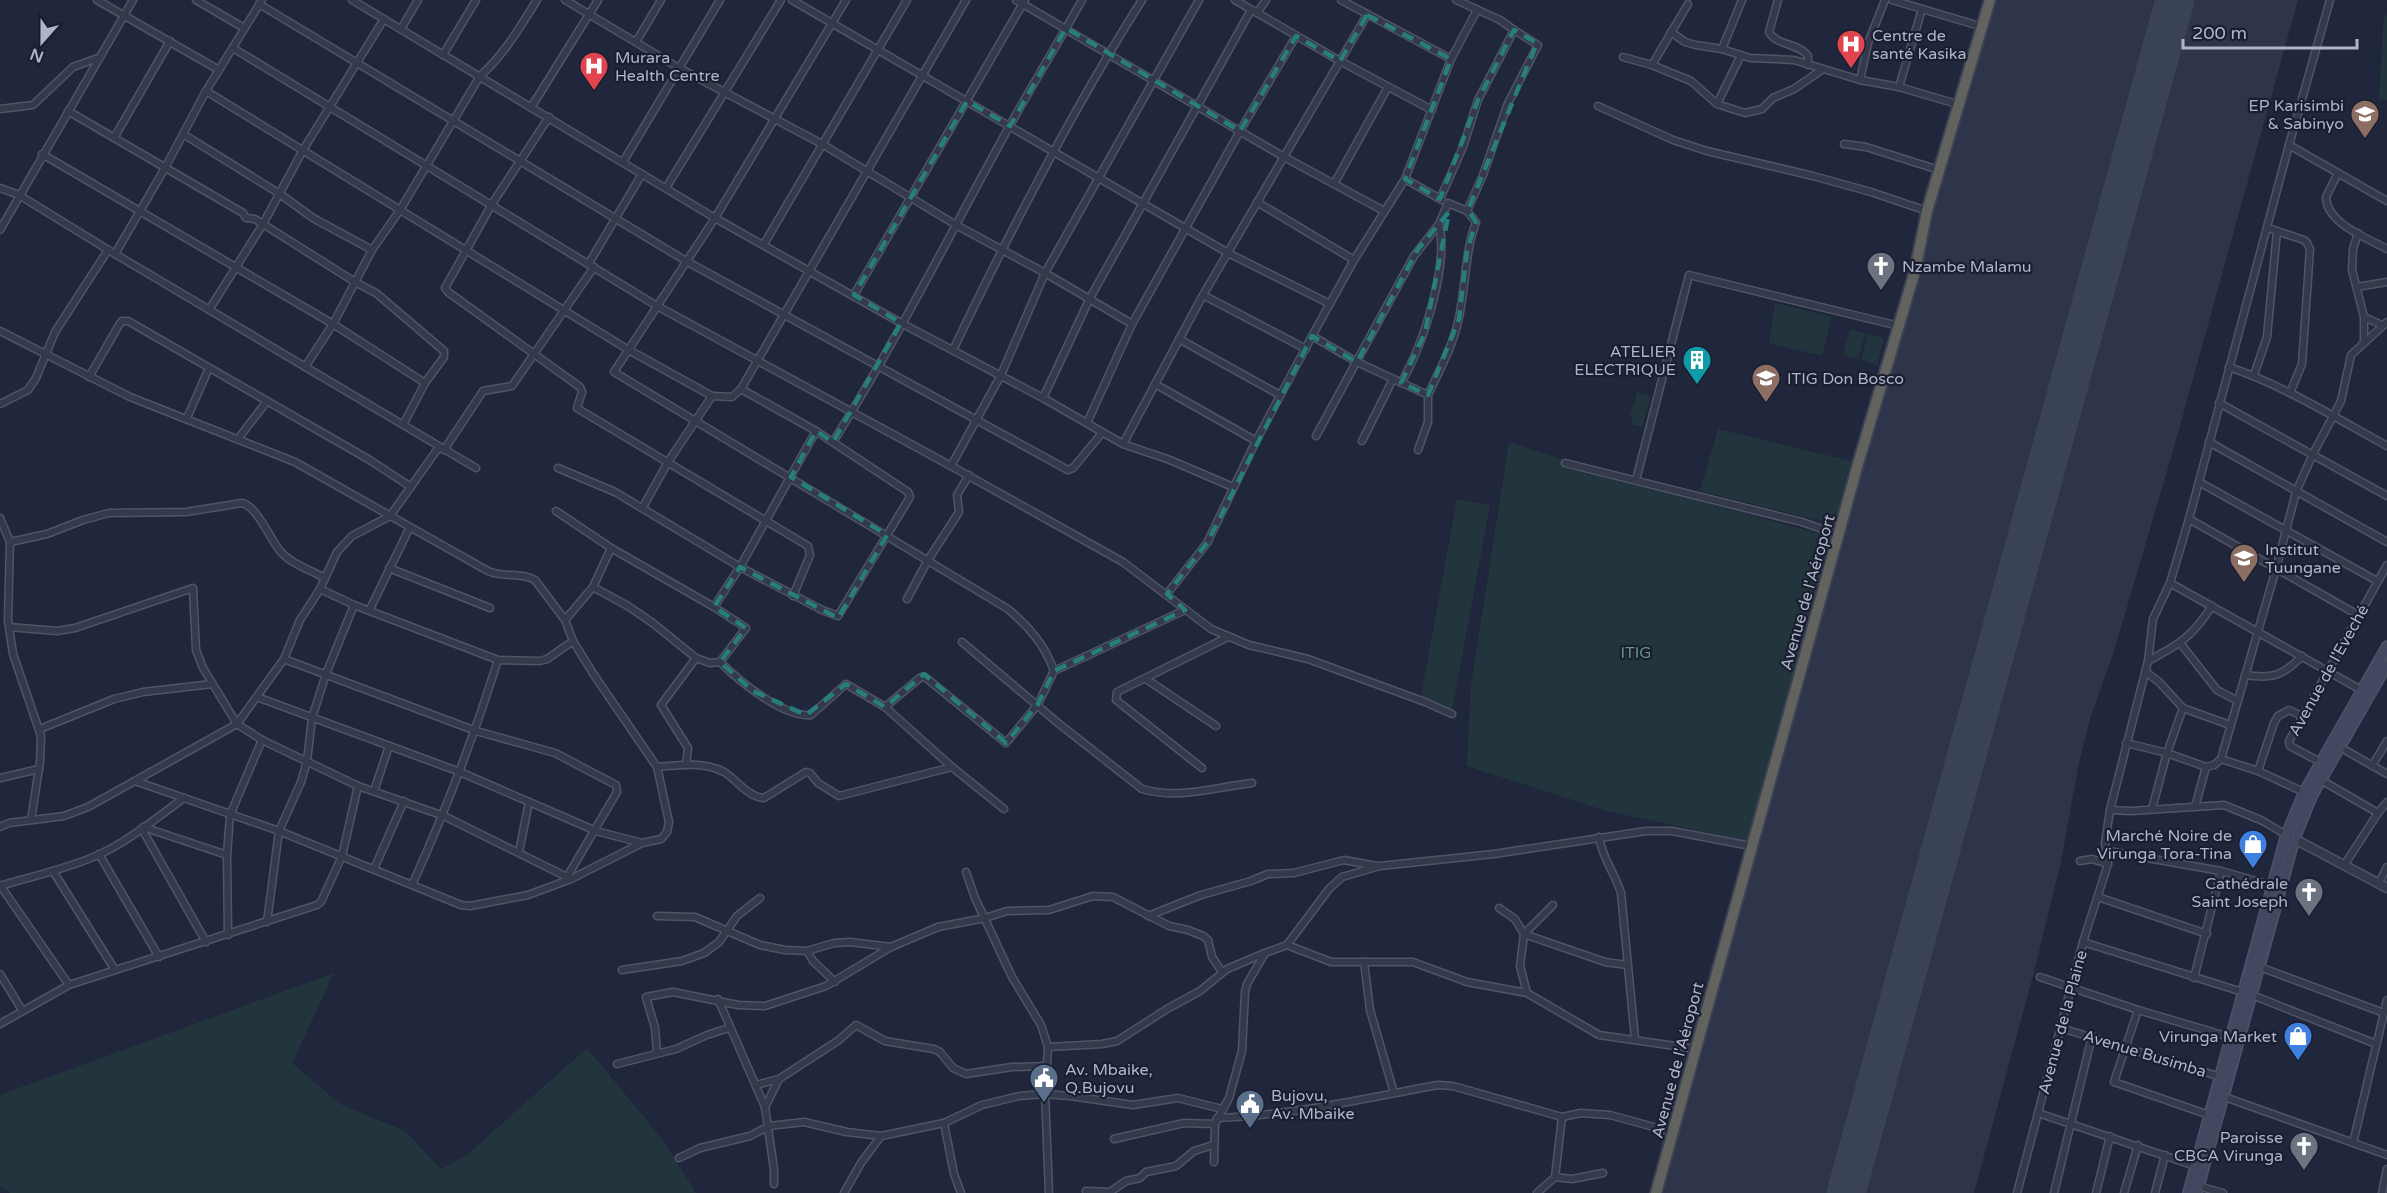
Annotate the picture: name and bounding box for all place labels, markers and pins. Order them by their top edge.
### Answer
place label: Centre de santé Kasika [1872,26,1966,64]
hospital icon: Centre de santé Kasika [1835,28,1867,70]
place label: Murara Health Centre [615,48,719,86]
hospital icon: Murara Health Centre [578,50,610,92]
place label: EP Karisimbi & Sabinyo [2249,96,2344,134]
school or university icon: EP Karisimbi & Sabinyo [2349,98,2381,140]
church icon: Nzambe Malamu [1865,250,1897,292]
place label: Nzambe Malamu [1902,257,2032,277]
place label: ATELIER ELECTRIQUE [1574,342,1676,380]
building icon: ATELIER ELECTRIQUE [1681,344,1713,386]
school or university icon: ITIG Don Bosco [1750,362,1782,404]
place label: ITIG Don Bosco [1787,369,1904,389]
place label: Institut Tuungane [2265,540,2341,578]
school or university icon: Institut Tuungane [2228,542,2260,584]
place label: Marché Noire de Virunga Tora-Tina [2097,826,2232,864]
shop icon: Marché Noire de Virunga Tora-Tina [2237,828,2269,870]
place label: Cathédrale Saint Joseph [2192,874,2288,912]
church icon: Cathédrale Saint Joseph [2293,876,2325,918]
shop icon: Virunga Market [2282,1020,2314,1062]
place label: Virunga Market [2159,1027,2277,1047]
place label: Av. Mbaike, Q.Bujovu [1065,1060,1153,1098]
public building icon: Av. Mbaike, Q.Bujovu [1028,1062,1060,1104]
place label: Bujovu, Av. Mbaike [1271,1086,1355,1124]
public building icon: Bujovu, Av. Mbaike [1234,1088,1266,1130]
place label: Paroisse CBCA Virunga [2174,1128,2283,1166]
church icon: Paroisse CBCA Virunga [2288,1130,2320,1172]

